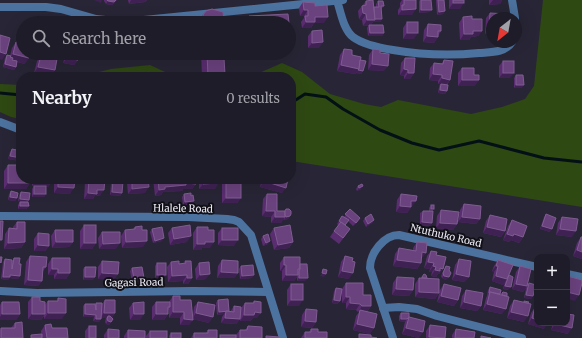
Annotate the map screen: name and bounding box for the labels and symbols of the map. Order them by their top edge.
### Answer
north arrow [486,12,522,48]
street label: Hlalele Road [153,201,213,216]
street label: Ntuthuko Road [409,221,483,250]
street label: Gagasi Road [105,275,163,290]

